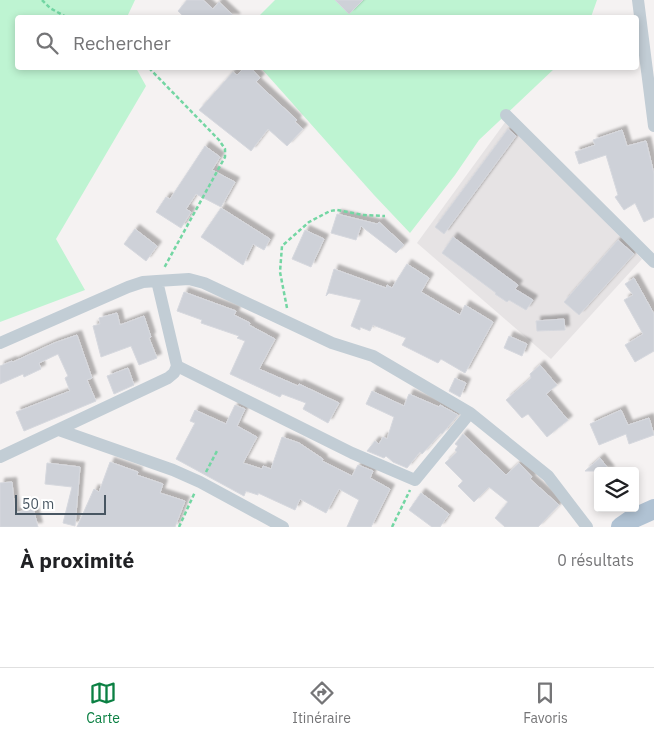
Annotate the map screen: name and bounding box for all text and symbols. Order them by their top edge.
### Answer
search box [15,15,639,70]
icon: search [33,29,61,57]
text: Rechercher [73,31,171,55]
map controls [594,467,639,512]
button: layers [594,467,639,512]
scale bar [15,492,106,515]
text: 50 m [22,495,54,513]
text: À proximité [20,546,134,574]
text: 0 résultats [557,550,634,570]
tab: Carte [86,679,120,727]
tab: Itinéraire [292,679,351,727]
tab: Favoris [523,679,568,727]

